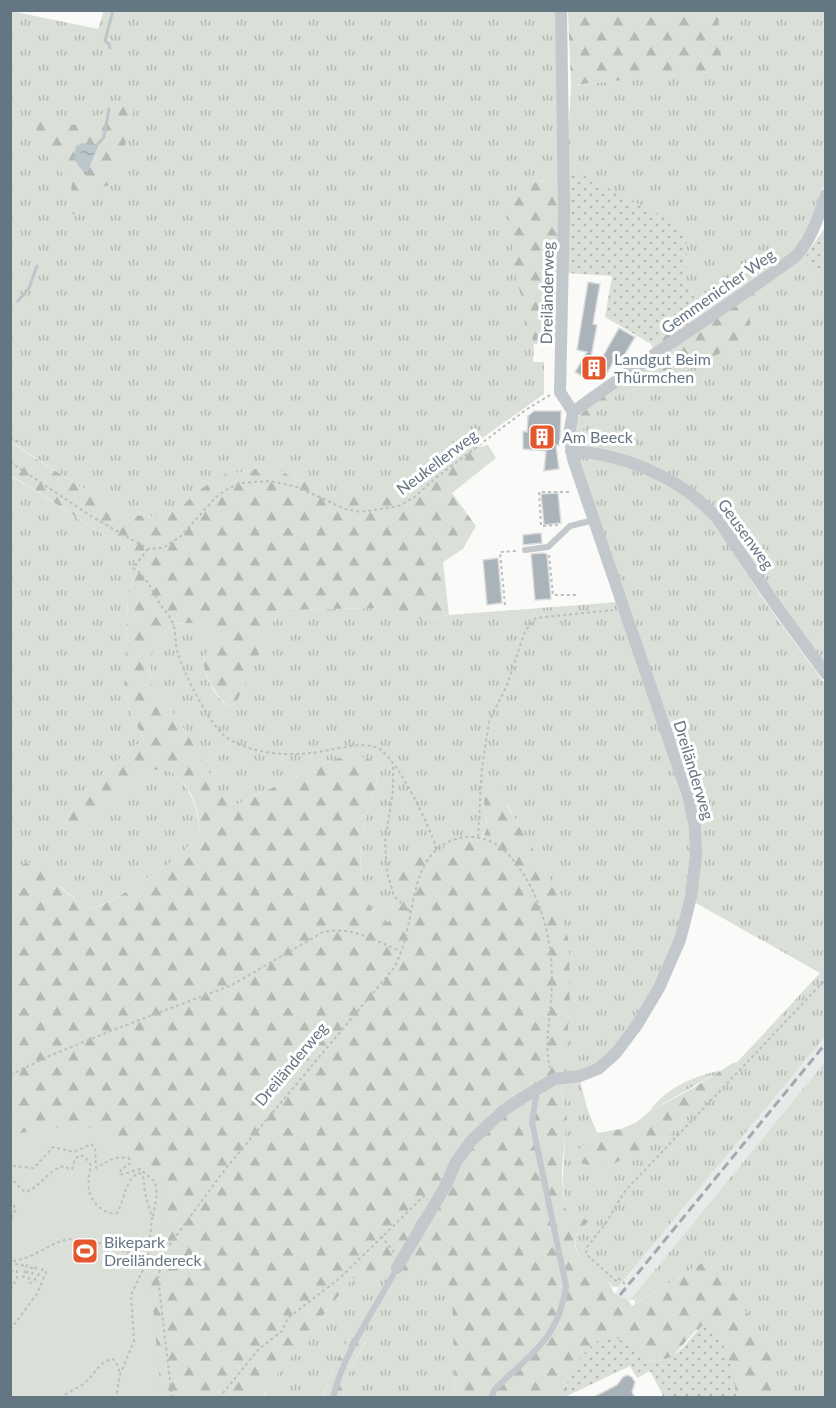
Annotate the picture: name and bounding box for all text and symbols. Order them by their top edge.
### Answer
street label: Dreiländerweg [536,241,557,345]
street label: Gemmenicher Weg [657,244,778,337]
place label: Landgut Beim Thürmchen [614,349,711,386]
building icon: Landgut Beim Thürmchen [579,353,609,383]
building icon: Am Beeck [527,422,557,452]
street label: Neukellerweg [392,425,481,498]
place label: Am Beeck [562,427,634,446]
street label: Geusenweg [714,495,778,573]
street label: Dreiländerweg [670,718,719,822]
street label: Dreiländerweg [250,1018,331,1109]
place label: Bikepark Dreiländereck [104,1232,202,1269]
sports icon: Bikepark Dreiländereck [70,1236,100,1266]

